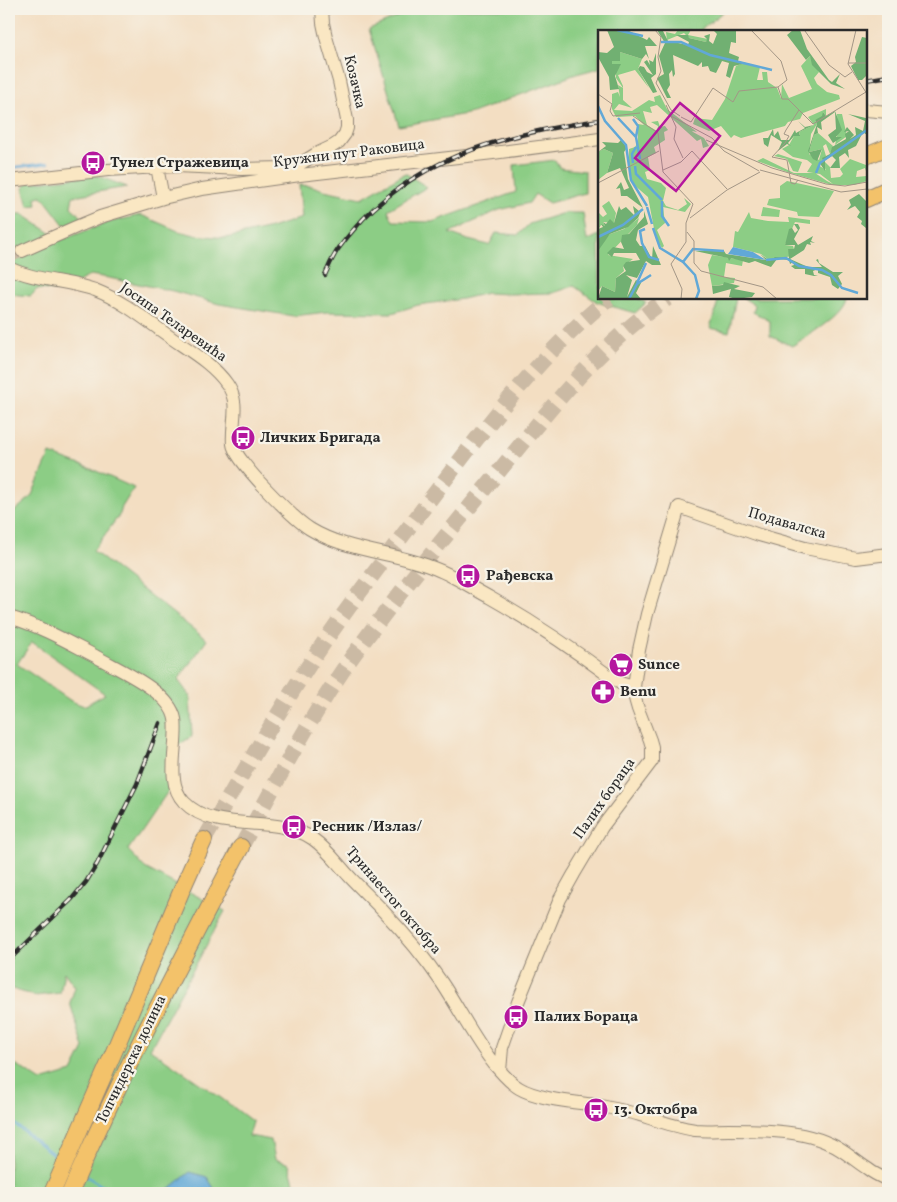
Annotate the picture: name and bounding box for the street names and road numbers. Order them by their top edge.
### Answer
street label: Козачка [338,53,370,111]
street label: Кружни пут Раковица [272,134,426,174]
street label: Јосипа Теларевића [115,278,231,368]
street label: Подавалска [745,503,829,545]
street label: Палих бораца [569,754,641,844]
street label: Тринаестог октобра [340,843,446,959]
street label: Топчидерска долина [92,992,172,1128]

